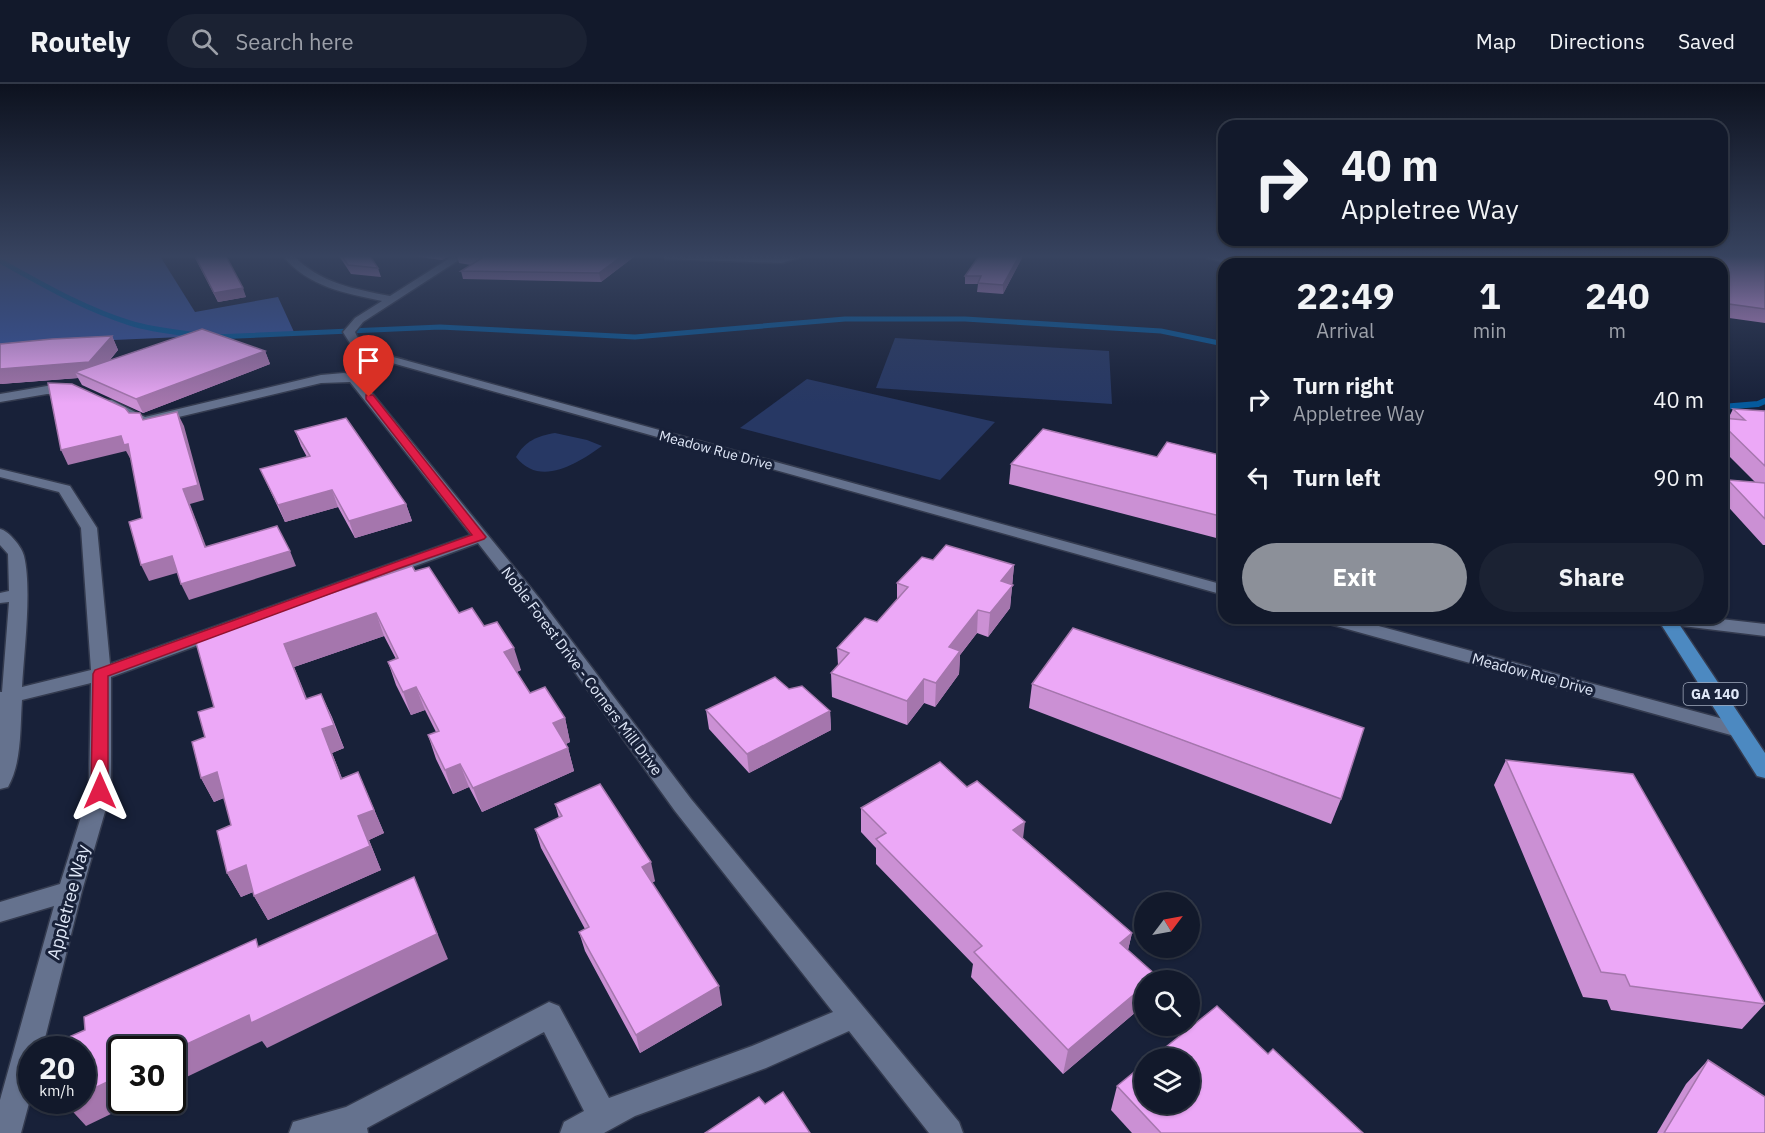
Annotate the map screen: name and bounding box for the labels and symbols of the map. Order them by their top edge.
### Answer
pin [343,335,394,397]
street label: Meadow Rue Drive [657,426,775,474]
street label: Noble Forest Drive - Corners Mill Drive [497,563,667,779]
street label: Meadow Rue Drive [1470,649,1596,699]
road number: GA 140 [1684,683,1746,705]
position arrow [68,759,132,823]
street label: Appletree Way [42,842,94,962]
north arrow [1134,892,1200,958]
speed limit sign: 30 [108,1036,186,1114]

